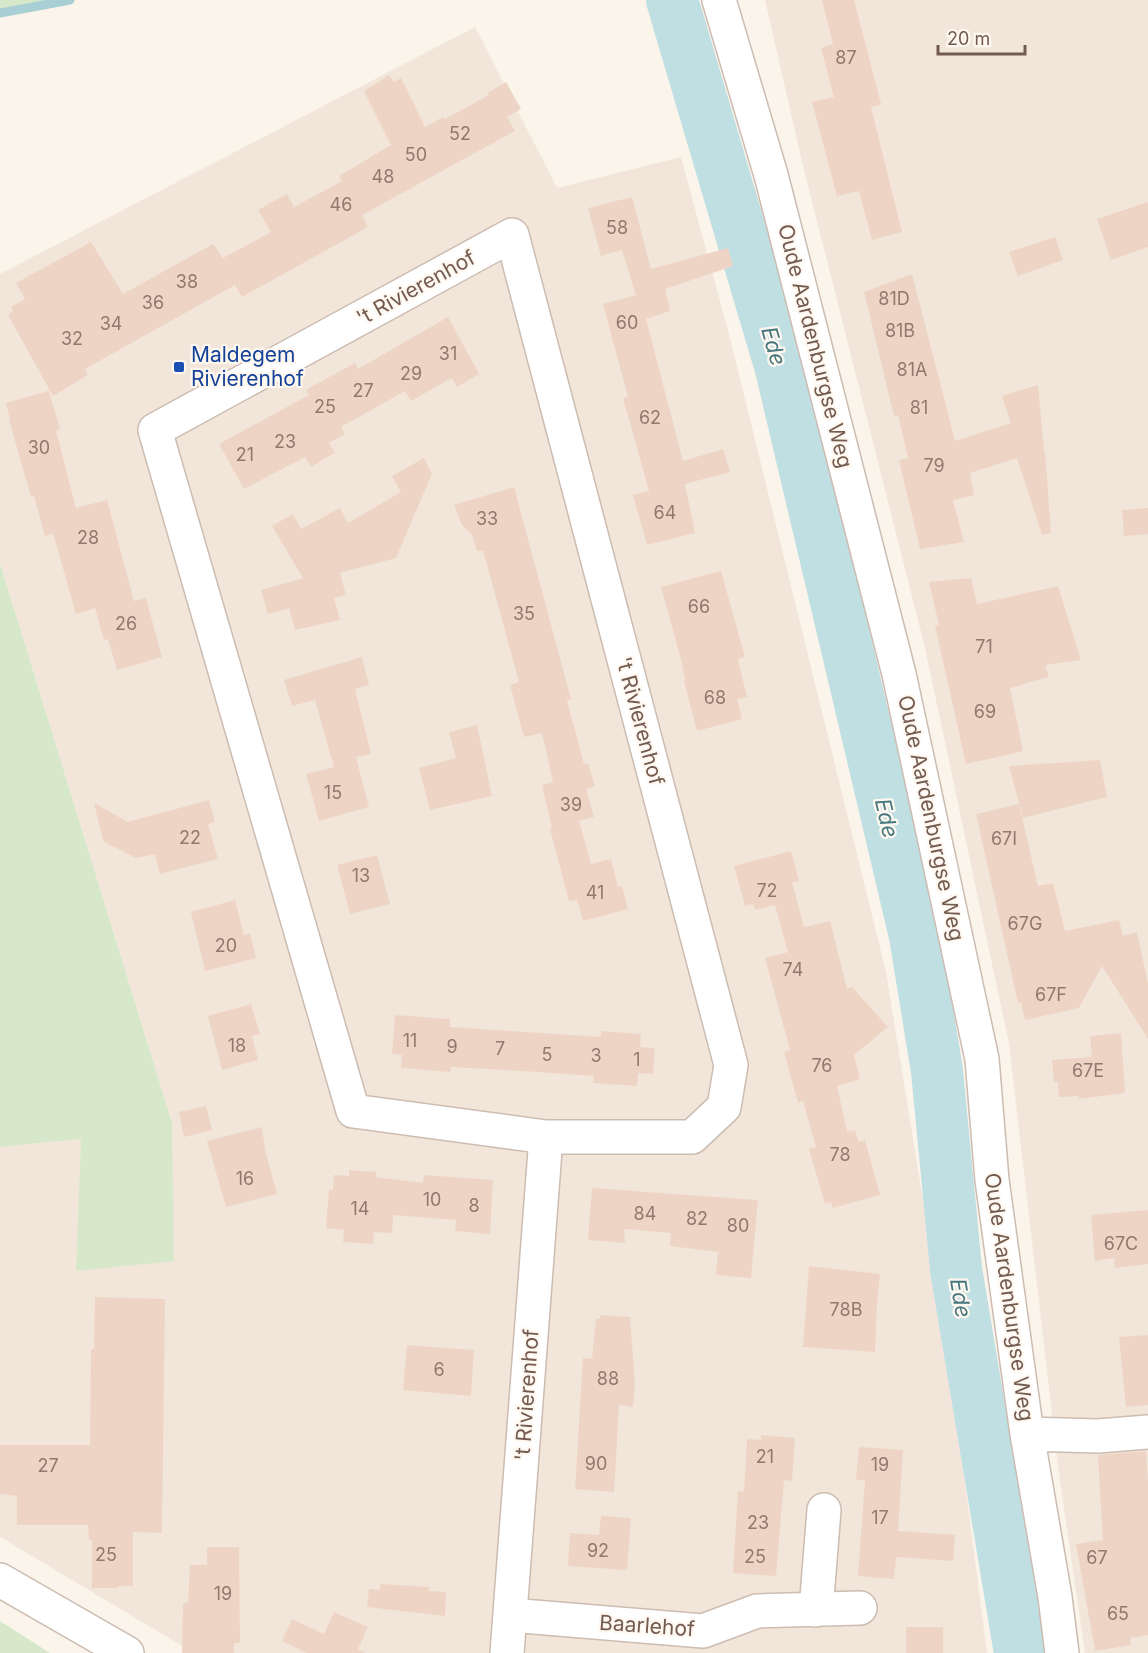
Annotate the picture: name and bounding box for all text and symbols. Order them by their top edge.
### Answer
scale bar [938,18,1025,56]
text: 20 m [947,28,990,49]
house number: 87 [835,47,857,68]
house number: 52 [449,123,471,144]
house number: 50 [405,144,427,165]
house number: 48 [372,166,394,187]
house number: 46 [330,194,352,215]
house number: 58 [606,217,628,238]
street label: Oude Aardenburgse Weg [773,221,858,470]
street label: 't Rivierenhof [352,245,480,330]
house number: 38 [176,271,198,292]
house number: 81D [878,288,910,309]
house number: 36 [142,292,164,313]
house number: 60 [616,312,638,333]
house number: 34 [100,313,122,334]
house number: 81B [885,320,915,341]
water label: Ede [756,323,792,369]
house number: 32 [61,328,83,349]
place label: Maldegem Rivierenhof [191,342,304,391]
house number: 31 [439,343,457,364]
house number: 81A [897,359,927,380]
marker: Maldegem Rivierenhof [172,360,186,374]
house number: 29 [400,363,422,384]
house number: 27 [352,380,374,401]
house number: 25 [314,396,336,417]
house number: 81 [910,397,928,418]
house number: 62 [639,407,661,428]
house number: 23 [274,431,296,452]
house number: 30 [28,437,50,458]
house number: 21 [236,444,254,465]
house number: 79 [923,455,945,476]
house number: 64 [654,502,676,523]
house number: 33 [476,508,498,529]
house number: 28 [77,527,99,548]
house number: 66 [688,596,710,617]
house number: 35 [513,603,535,624]
house number: 26 [115,613,137,634]
house number: 71 [975,636,993,657]
street label: 't Rivierenhof [611,654,670,788]
house number: 68 [704,687,726,708]
street label: Oude Aardenburgse Weg [893,693,970,943]
house number: 69 [974,701,996,722]
house number: 15 [324,782,342,803]
house number: 39 [560,794,582,815]
water label: Ede [870,796,904,840]
house number: 22 [179,827,201,848]
house number: 67I [991,828,1017,849]
house number: 13 [352,865,370,886]
house number: 72 [756,880,778,901]
house number: 41 [586,882,604,903]
house number: 67G [1008,913,1042,934]
house number: 20 [215,935,237,956]
house number: 74 [783,959,803,980]
house number: 67F [1035,984,1067,1005]
house number: 11 [403,1030,417,1051]
house number: 18 [228,1035,246,1056]
house number: 9 [446,1036,458,1057]
house number: 7 [495,1038,505,1059]
house number: 5 [542,1044,552,1065]
house number: 3 [590,1045,602,1066]
house number: 1 [633,1049,641,1070]
house number: 76 [811,1055,833,1076]
house number: 67E [1072,1060,1104,1081]
house number: 78 [829,1144,851,1165]
house number: 16 [236,1168,254,1189]
street label: Oude Aardenburgse Weg [980,1171,1039,1423]
house number: 10 [423,1189,441,1210]
house number: 8 [468,1195,480,1216]
house number: 14 [351,1198,369,1219]
house number: 84 [634,1203,656,1224]
house number: 82 [686,1208,708,1229]
house number: 80 [727,1215,749,1236]
house number: 67C [1104,1233,1138,1254]
water label: Ede [945,1277,977,1319]
house number: 78B [830,1299,862,1320]
street label: 't Rivierenhof [509,1328,544,1462]
house number: 6 [433,1359,445,1380]
house number: 88 [597,1368,619,1389]
house number: 21 [756,1446,774,1467]
house number: 90 [585,1453,607,1474]
house number: 19 [871,1454,889,1475]
house number: 27 [37,1455,59,1476]
house number: 17 [871,1507,889,1528]
house number: 23 [747,1512,769,1533]
house number: 92 [587,1540,609,1561]
house number: 25 [95,1544,117,1565]
house number: 25 [744,1546,766,1567]
house number: 67 [1086,1547,1108,1568]
house number: 19 [214,1583,232,1604]
house number: 65 [1107,1603,1129,1624]
street label: Baarlehof [598,1610,696,1641]

